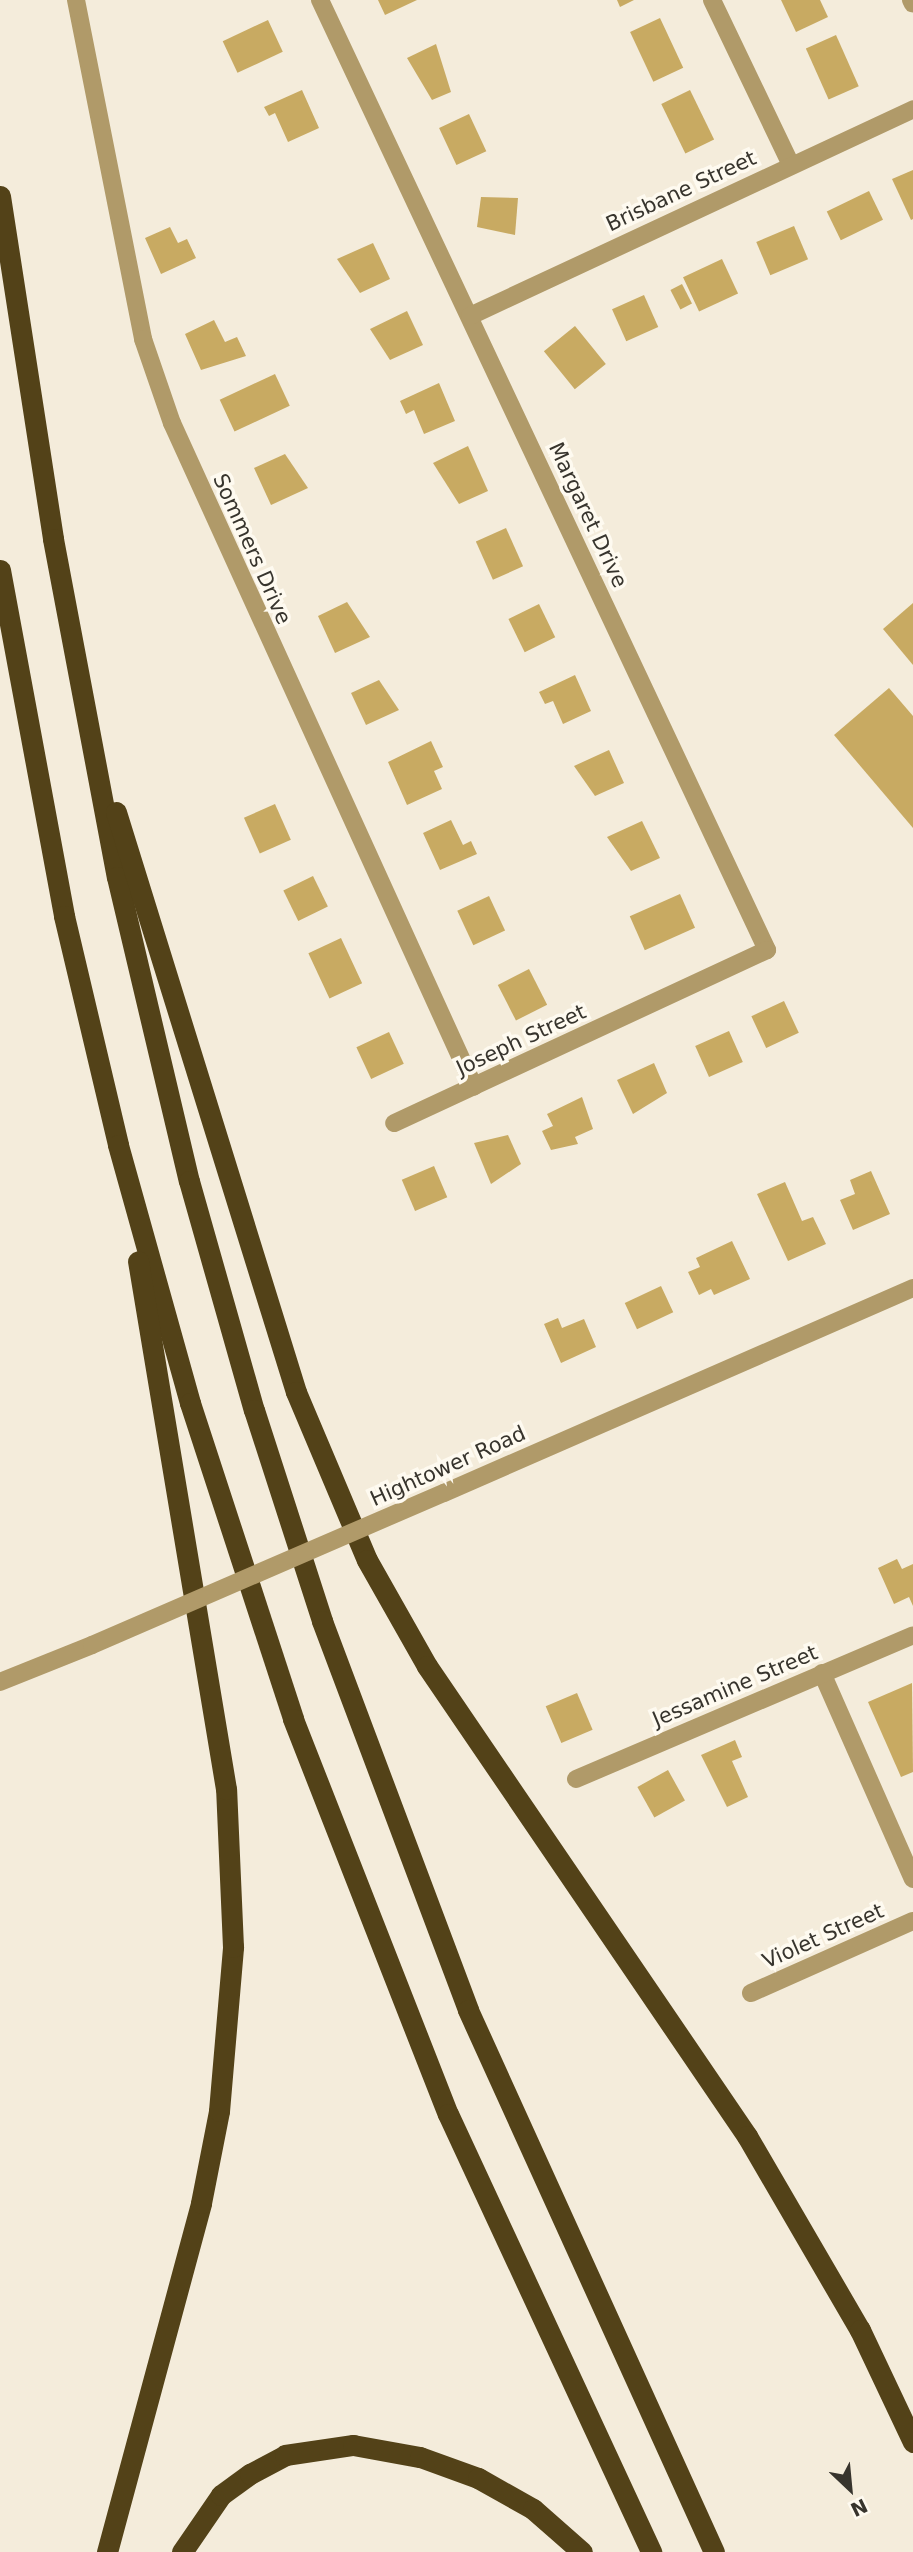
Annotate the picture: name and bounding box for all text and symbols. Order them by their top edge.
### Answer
street label: Brisbane Street [602,145,760,237]
street label: Margaret Drive [543,438,633,592]
street label: Sommers Drive [207,470,297,628]
street label: Joseph Street [452,999,590,1081]
street label: Hightower Road [366,1420,530,1512]
street label: Jessamine Street [649,1640,821,1732]
street label: Violet Street [758,1898,888,1974]
north arrow [815,2454,885,2524]
text: N [847,2495,871,2521]

